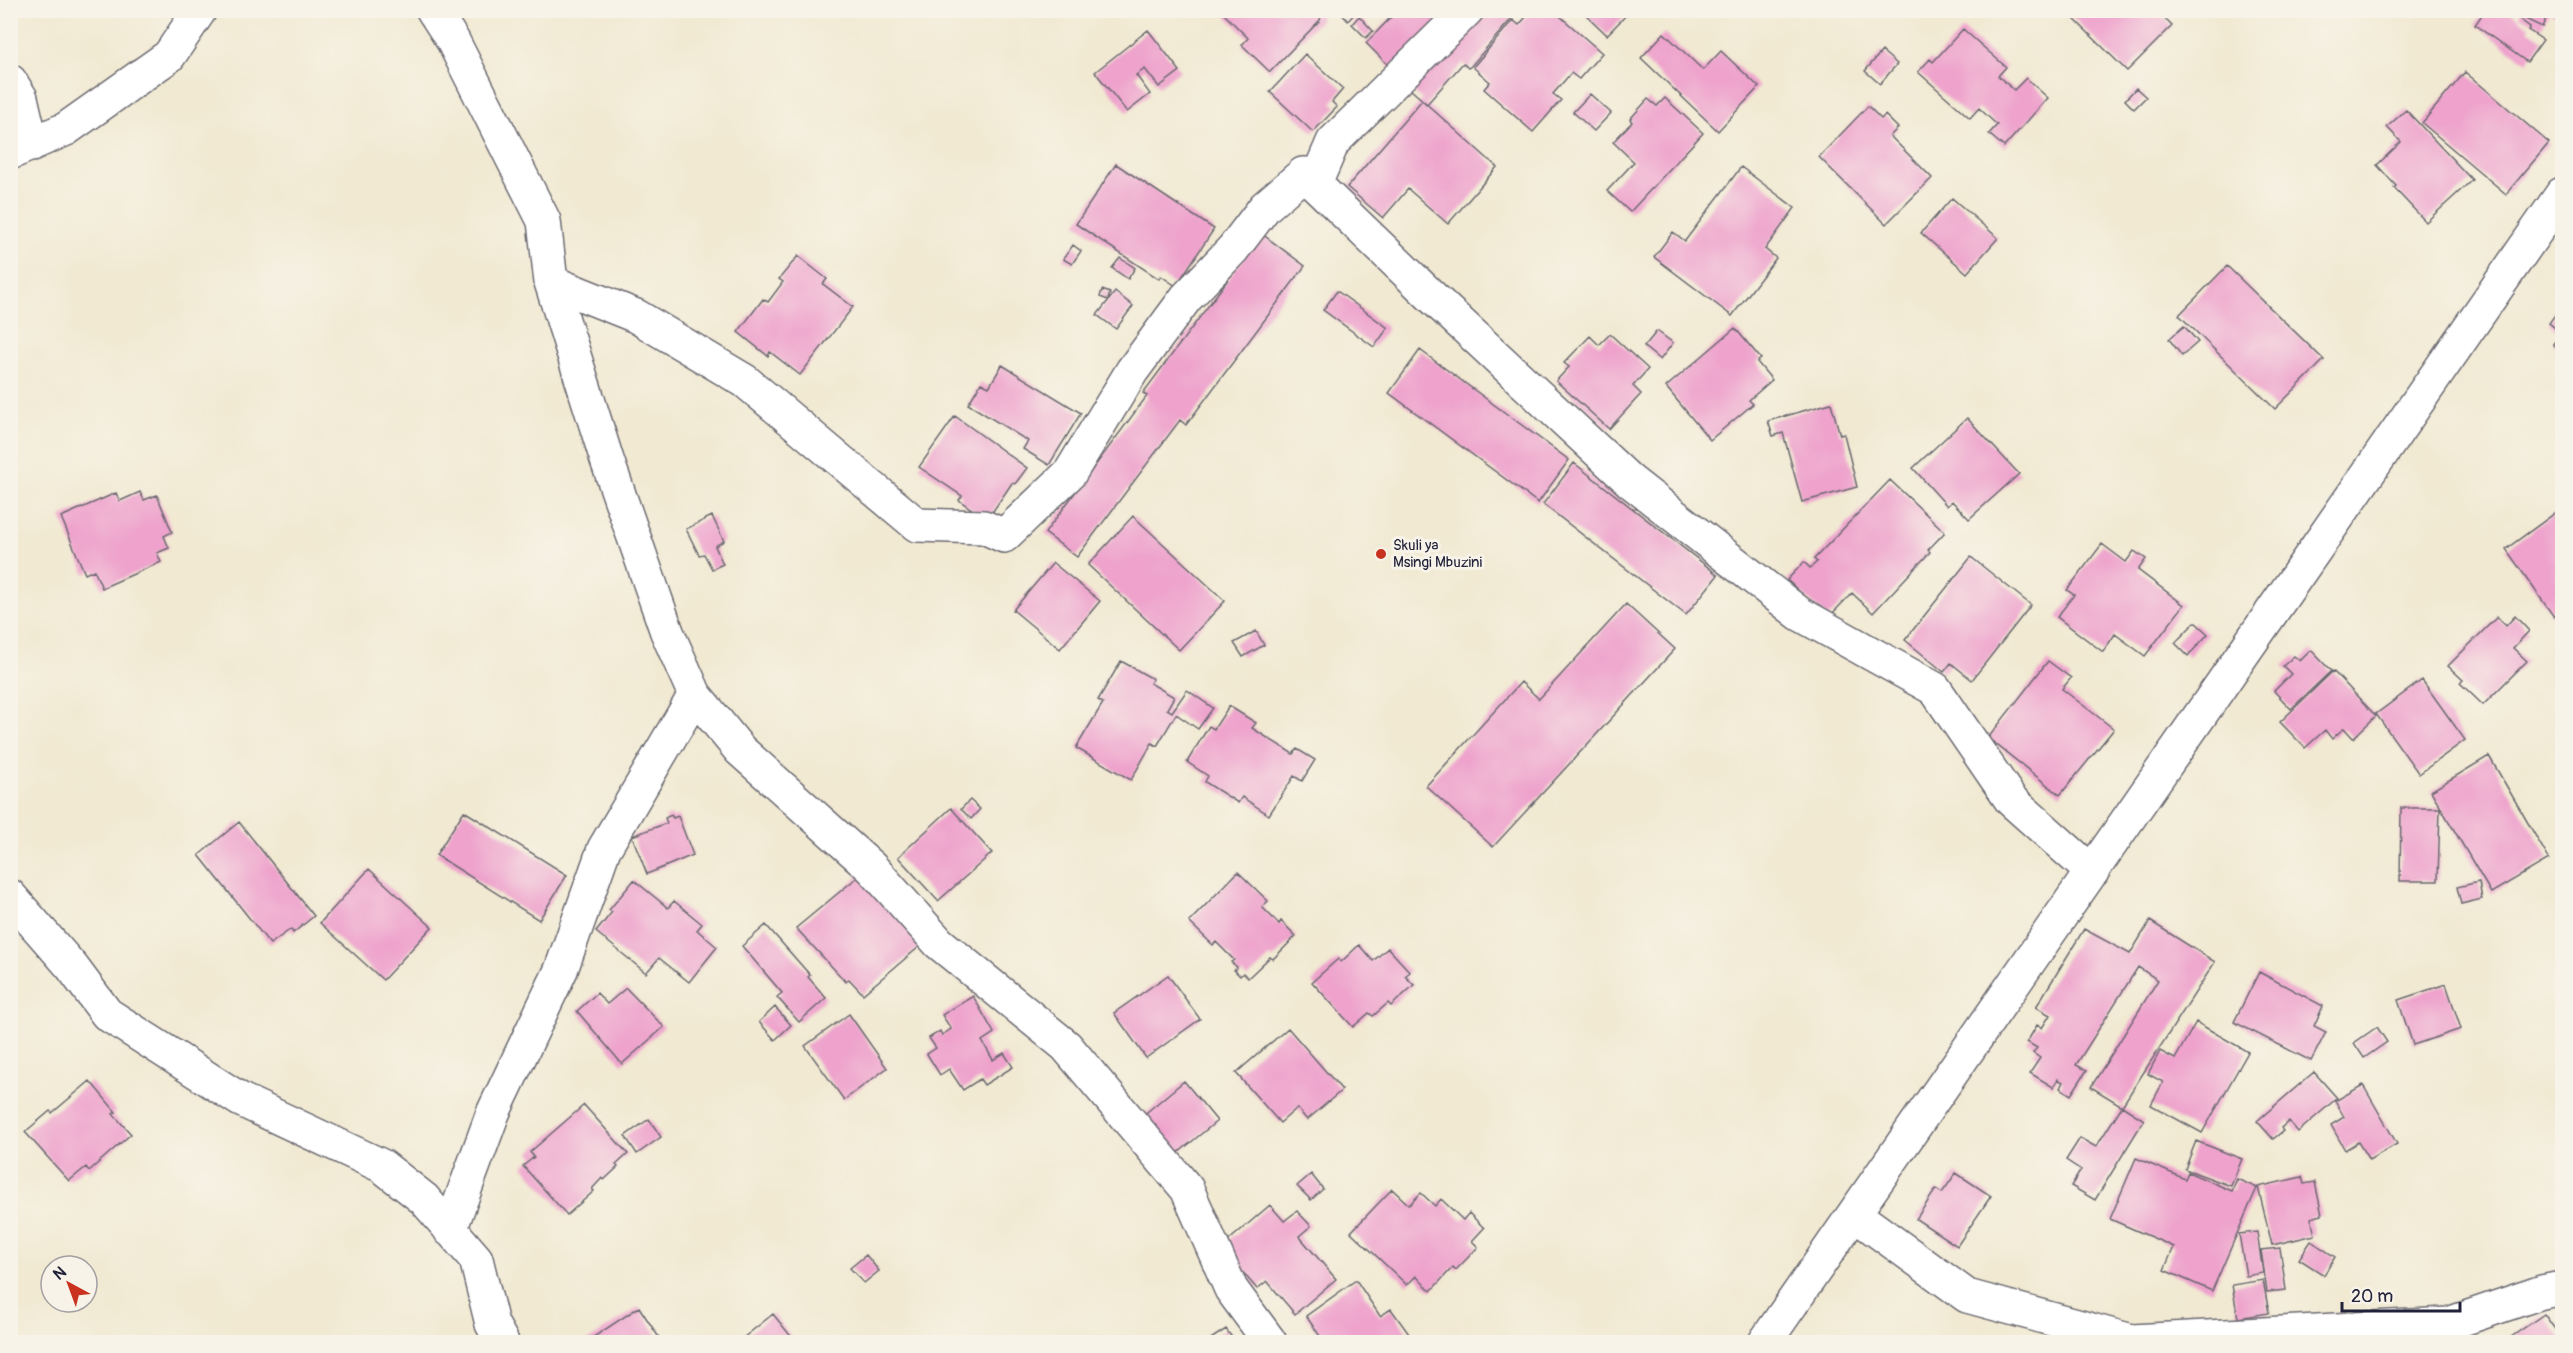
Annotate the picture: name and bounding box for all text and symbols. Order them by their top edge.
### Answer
place label: Skuli ya Msingi Mbuzini [1393,536,1483,572]
marker: Skuli ya Msingi Mbuzini [1374,547,1388,561]
north arrow [39,1254,99,1314]
text: N [49,1262,71,1285]
scale bar [2342,1275,2460,1313]
text: 20 m [2351,1285,2393,1308]

